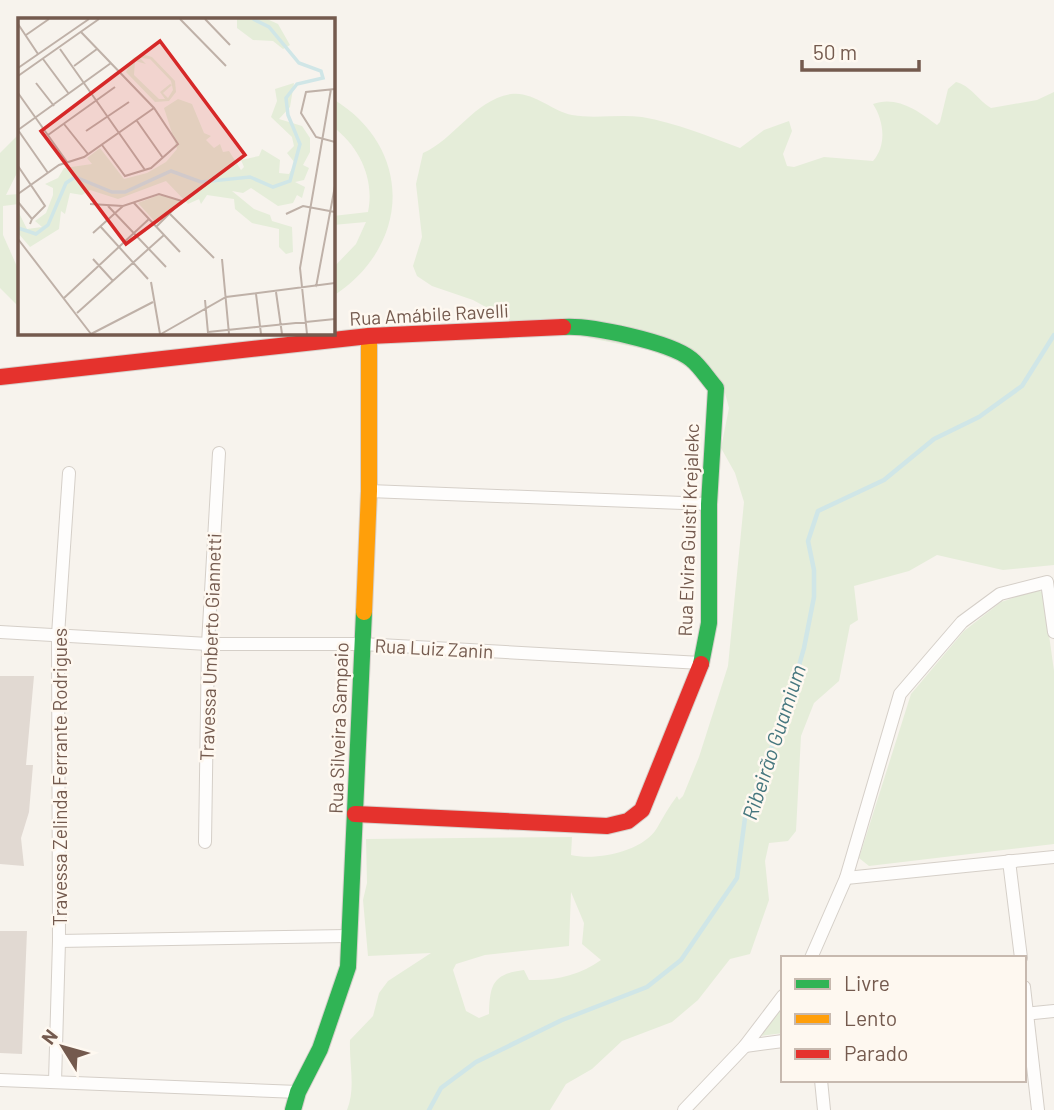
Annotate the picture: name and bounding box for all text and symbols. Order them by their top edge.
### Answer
inset map [18,18,334,334]
scale bar [802,28,919,72]
text: 50 m [813,39,857,64]
street label: Rua Amábile Ravelli [349,298,509,330]
street label: Rua Elvira Guisti Krejalekc [673,423,703,637]
street label: Travessa Umberto Giannetti [195,533,225,761]
street label: Travessa Zelinda Ferrante Rodrigues [48,628,71,926]
street label: Rua Luiz Zanin [374,633,494,663]
street label: Rua Silveira Sampaio [324,642,352,814]
water label: Ribeirão Guamium [736,661,810,823]
legend [781,956,1026,1082]
text: Livre [844,970,890,995]
text: Lento [844,1005,897,1030]
north arrow [28,1012,98,1082]
text: N [36,1024,62,1048]
text: Parado [844,1040,908,1065]

